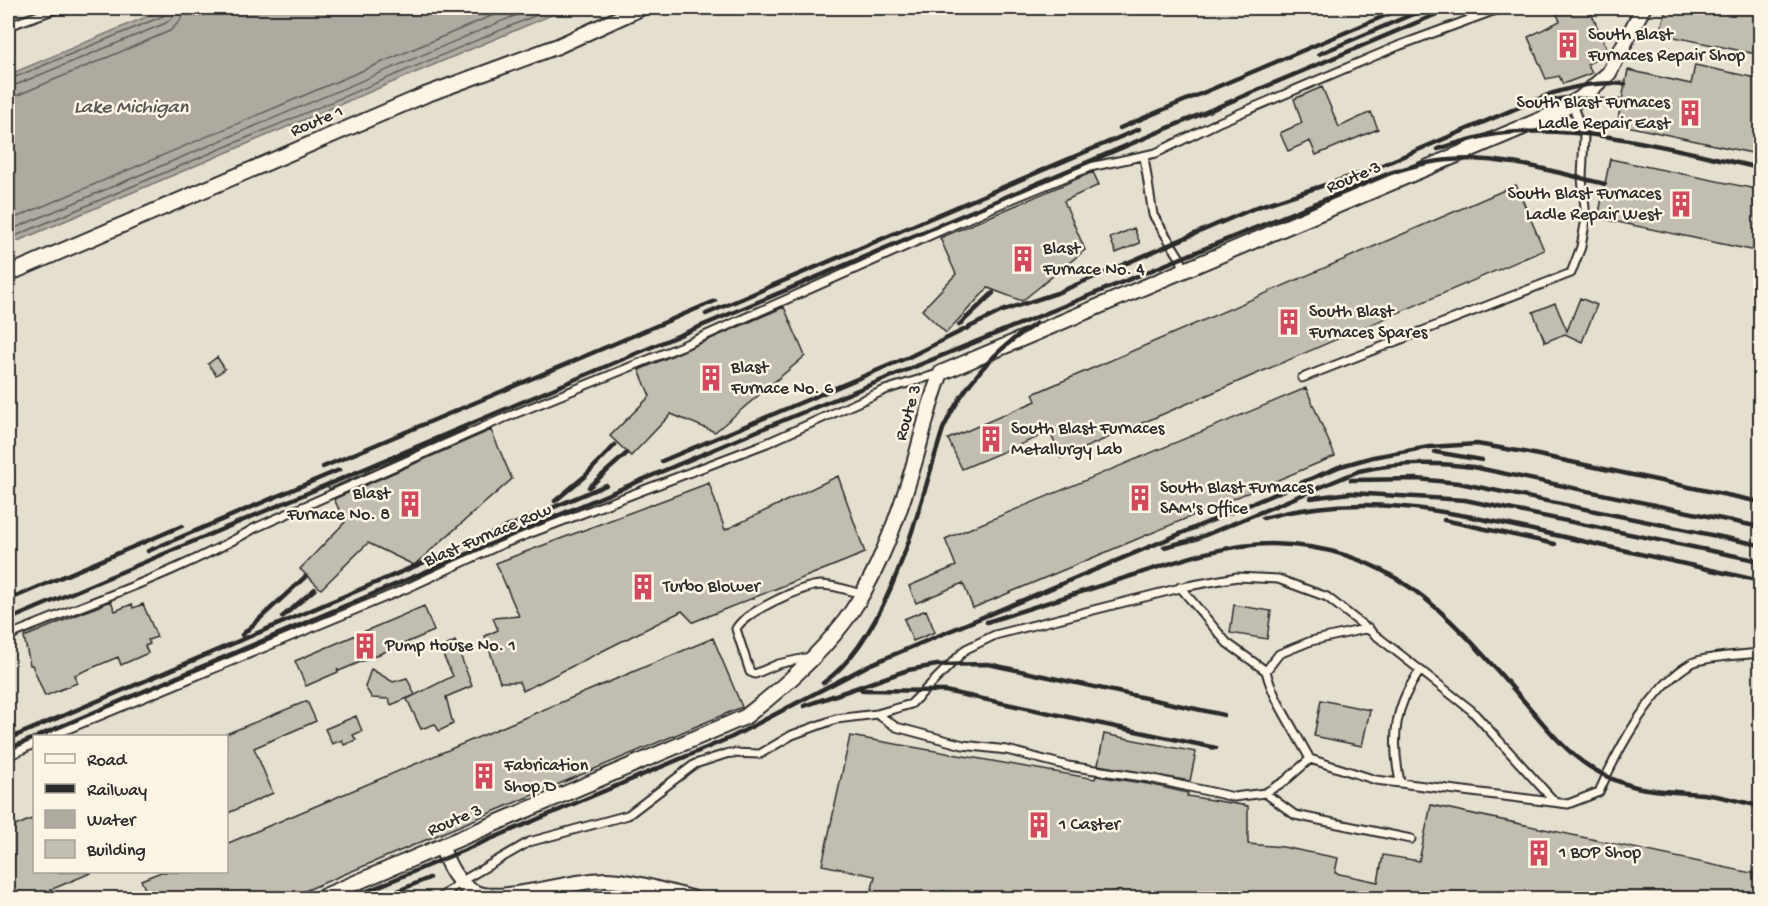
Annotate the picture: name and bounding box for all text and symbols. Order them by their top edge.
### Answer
place label: South Blast Furnaces Repair Shop [1587,25,1745,67]
building icon: South Blast Furnaces Repair Shop [1553,30,1583,60]
place label: South Blast Furnaces Ladle Repair East [1517,93,1672,135]
water label: Lake Michigan [74,97,189,120]
building icon: South Blast Furnaces Ladle Repair East [1675,98,1705,128]
street label: Route 1 [287,102,347,142]
street label: Route 3 [1323,157,1385,199]
place label: South Blast Furnaces Ladle Repair West [1508,184,1663,226]
building icon: South Blast Furnaces Ladle Repair West [1666,189,1696,219]
place label: Blast Furnace No. 4 [1042,239,1145,281]
building icon: Blast Furnace No. 4 [1008,244,1038,274]
place label: South Blast Furnaces Spares [1308,302,1429,344]
building icon: South Blast Furnaces Spares [1274,307,1304,337]
place label: Blast Furnace No. 6 [730,358,834,400]
building icon: Blast Furnace No. 6 [696,363,726,393]
street label: Route 3 [891,382,927,444]
place label: South Blast Furnaces Metallurgy Lab [1011,419,1166,461]
building icon: South Blast Furnaces Metallurgy Lab [976,424,1006,454]
place label: South Blast Furnaces SAM's Office [1160,478,1315,520]
building icon: South Blast Furnaces SAM's Office [1125,483,1155,513]
place label: Blast Furnace No. 8 [286,484,392,526]
building icon: Blast Furnace No. 8 [395,489,425,519]
street label: Blast Furnace Row [420,500,555,573]
building icon: Turbo Blower [628,572,658,602]
place label: Turbo Blower [662,577,762,598]
building icon: Pump House No. 1 [350,631,380,661]
place label: Pump House No. 1 [384,636,516,657]
legend [33,735,228,873]
text: Road [87,751,128,772]
place label: Fabrication Shop D [503,756,589,798]
building icon: Fabrication Shop D [469,761,499,791]
text: Railway [87,781,147,802]
street label: Route 3 [424,800,486,842]
building icon: 1 Caster [1024,810,1054,840]
text: Water [87,811,137,832]
place label: 1 Caster [1058,815,1122,836]
building icon: 1 BOP Shop [1524,838,1554,868]
text: Building [86,841,146,862]
place label: 1 BOP Shop [1558,843,1641,864]

